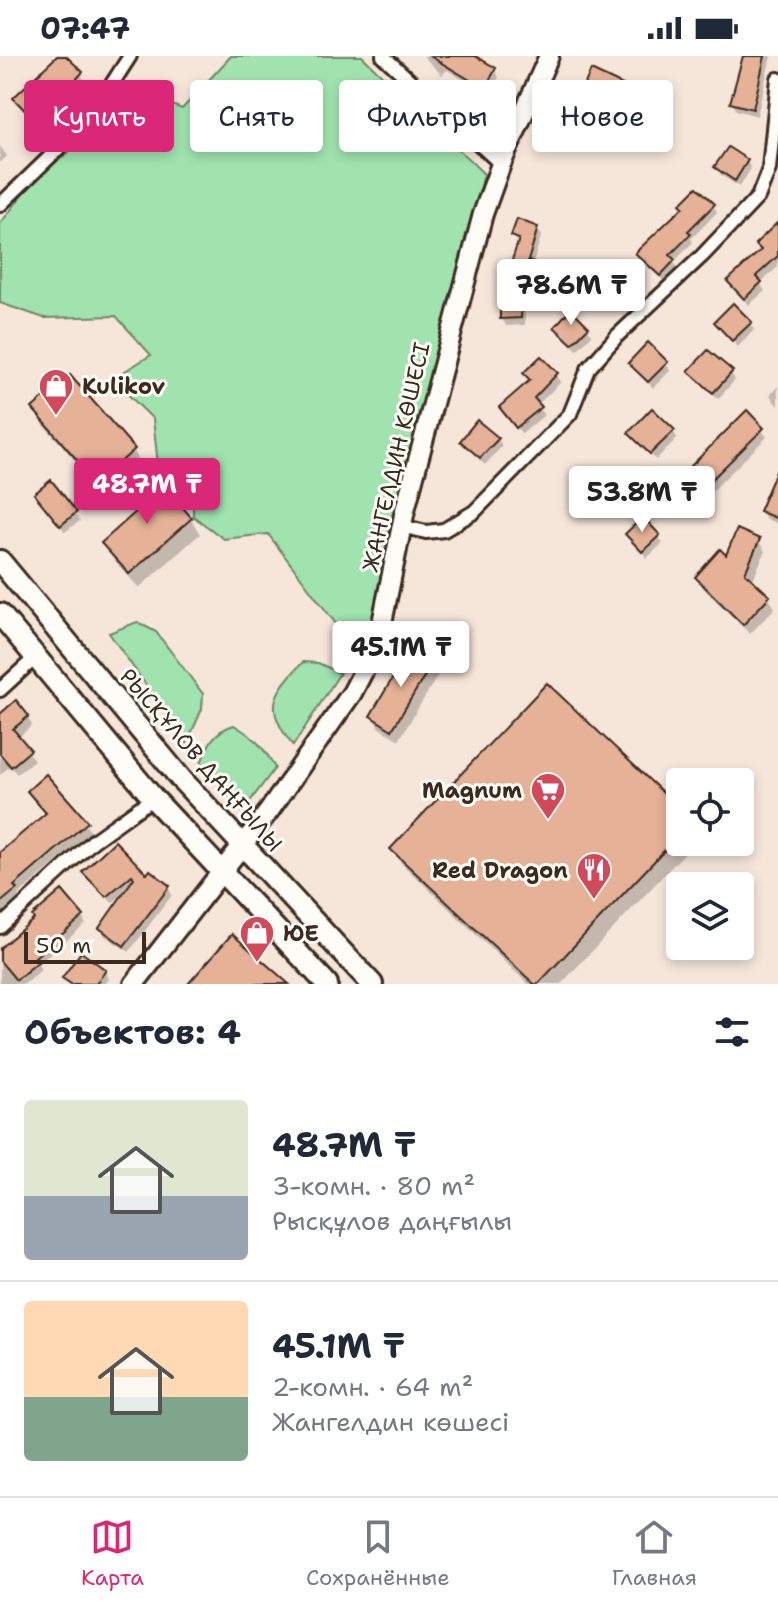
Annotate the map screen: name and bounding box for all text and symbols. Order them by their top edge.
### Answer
text: 07:47 [40,8,130,49]
chip: Купить [24,80,174,152]
chip: Снять [190,80,323,152]
chip: Фильтры [339,80,516,152]
chip: Новое [532,80,673,152]
pin: 78.6M ₸ [497,259,645,327]
text: 78.6M ₸ [515,267,627,302]
street label: ЖАНГЕЛДИН КӨШЕСІ [355,339,437,575]
shop icon: Kulikov [37,367,75,417]
place label: Kulikov [82,372,165,401]
pin: 48.7M ₸ [73,458,221,526]
text: 48.7M ₸ [92,466,202,501]
pin: 53.8M ₸ [568,466,716,534]
text: 53.8M ₸ [587,474,697,509]
pin: 45.1M ₸ [327,621,475,689]
text: 45.1M ₸ [350,629,452,664]
street label: РЫСҚҰЛОВ ДАҢҒЫЛЫ [113,662,289,858]
map controls [666,768,754,960]
button: locate [666,768,754,856]
supermarket icon: Magnum [529,771,567,821]
place label: Magnum [422,776,522,805]
restaurant icon: Red Dragon [575,851,613,901]
place label: Red Dragon [432,856,568,885]
button: layers [666,872,754,960]
shop icon: ЮЕ [238,914,276,964]
place label: ЮЕ [283,919,319,948]
scale bar [24,928,146,964]
text: 50 m [36,931,91,960]
text: Объектов: 4 [24,1009,241,1055]
icon: filters [710,1010,754,1054]
text: 48.7M ₸ [272,1122,416,1168]
icon: home [88,1132,184,1228]
text: 3-комн. · 80 m² [272,1168,475,1203]
text: Рысқұлов даңғылы [272,1203,512,1238]
text: 45.1M ₸ [272,1323,404,1369]
icon: home [88,1333,184,1429]
text: 2-комн. · 64 m² [272,1369,474,1404]
text: Жангелдин көшесі [272,1404,509,1439]
tab: Карта [81,1515,144,1592]
tab: Сохранённые [306,1515,450,1592]
tab: Главная [612,1515,697,1592]

